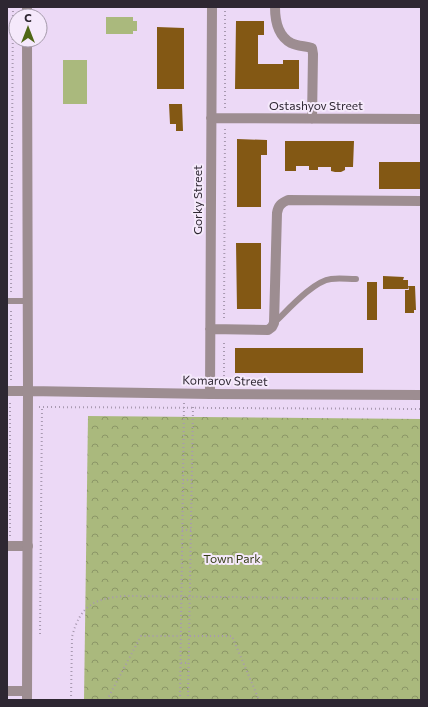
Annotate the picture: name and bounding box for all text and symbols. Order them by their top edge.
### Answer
north arrow [8,8,48,48]
text: С [24,11,32,24]
street label: Ostashyov Street [269,98,363,112]
street label: Gorky Street [190,165,204,235]
street label: Komarov Street [182,372,268,388]
park label: Town Park [203,551,261,565]

